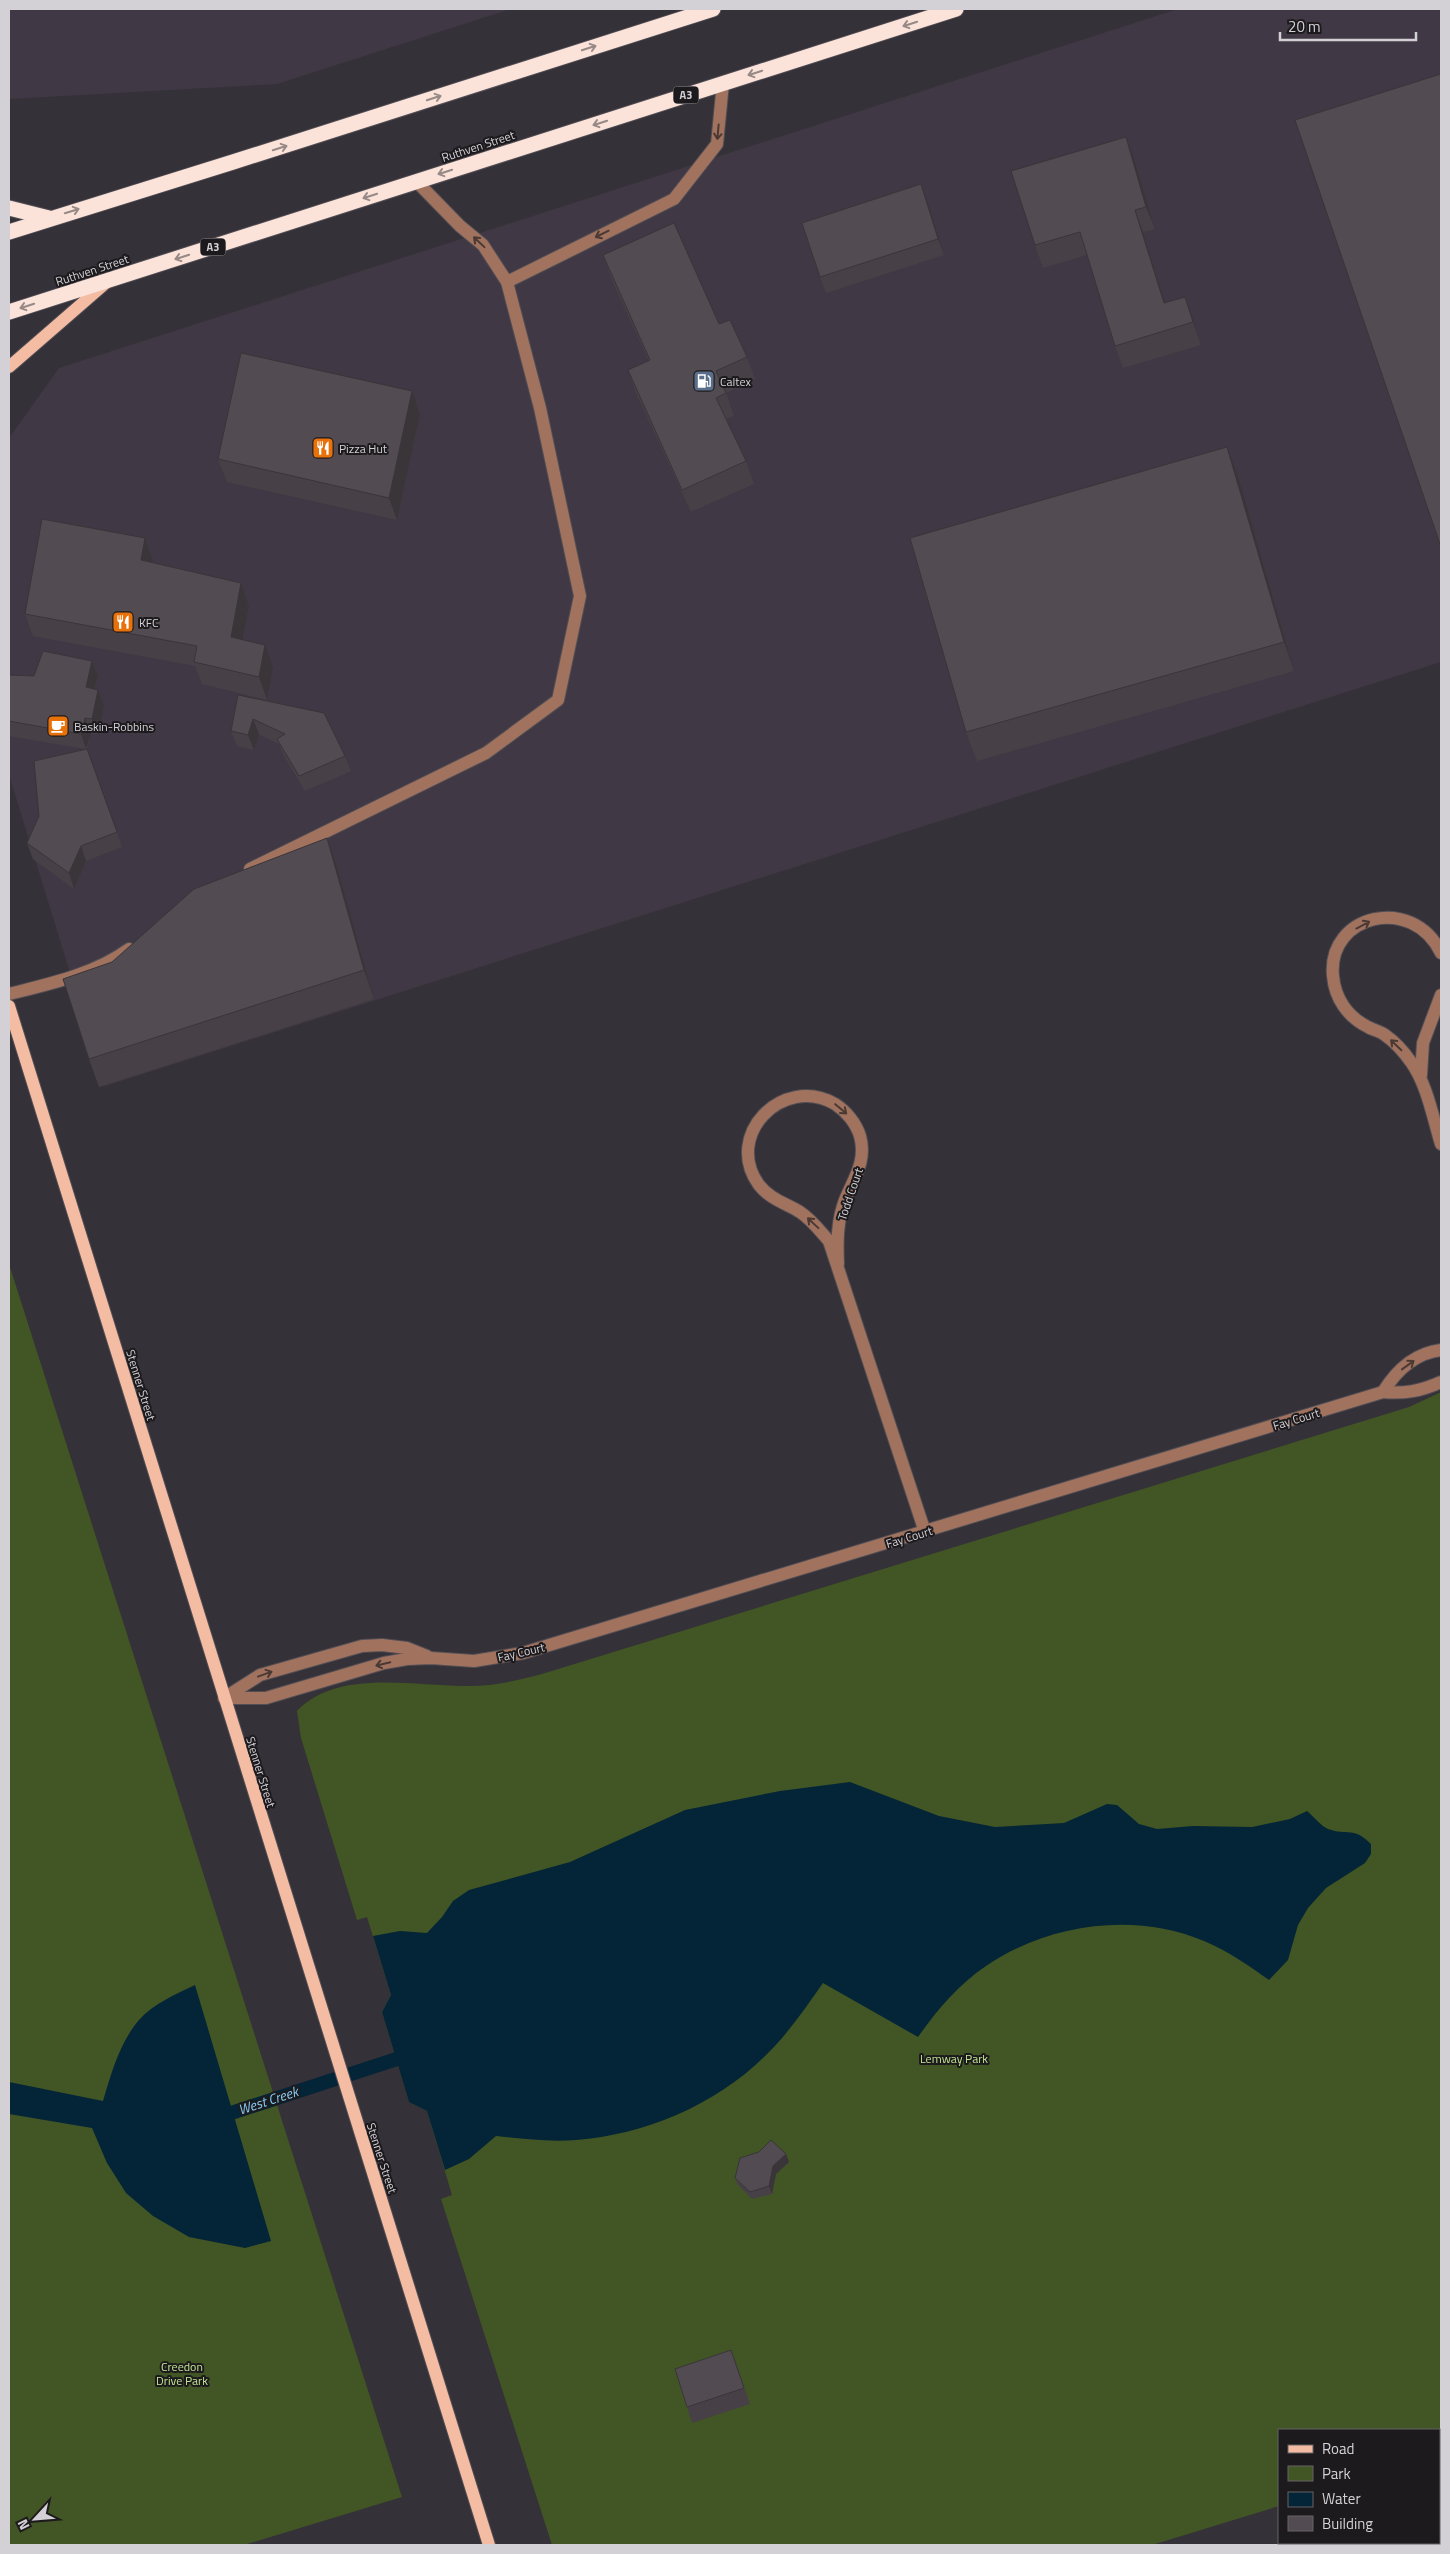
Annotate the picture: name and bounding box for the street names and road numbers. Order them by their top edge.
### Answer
road number: A3 [674,86,698,104]
street label: Ruthven Street [439,125,518,167]
road number: A3 [200,238,226,256]
street label: Ruthven Street [53,249,132,291]
street label: Todd Court [832,1164,868,1223]
street label: Stenner Street [121,1347,161,1424]
street label: Fay Court [1270,1403,1322,1435]
street label: Fay Court [883,1521,935,1553]
street label: Fay Court [496,1637,547,1667]
street label: Stenner Street [241,1734,281,1811]
street label: Stenner Street [362,2120,403,2197]

